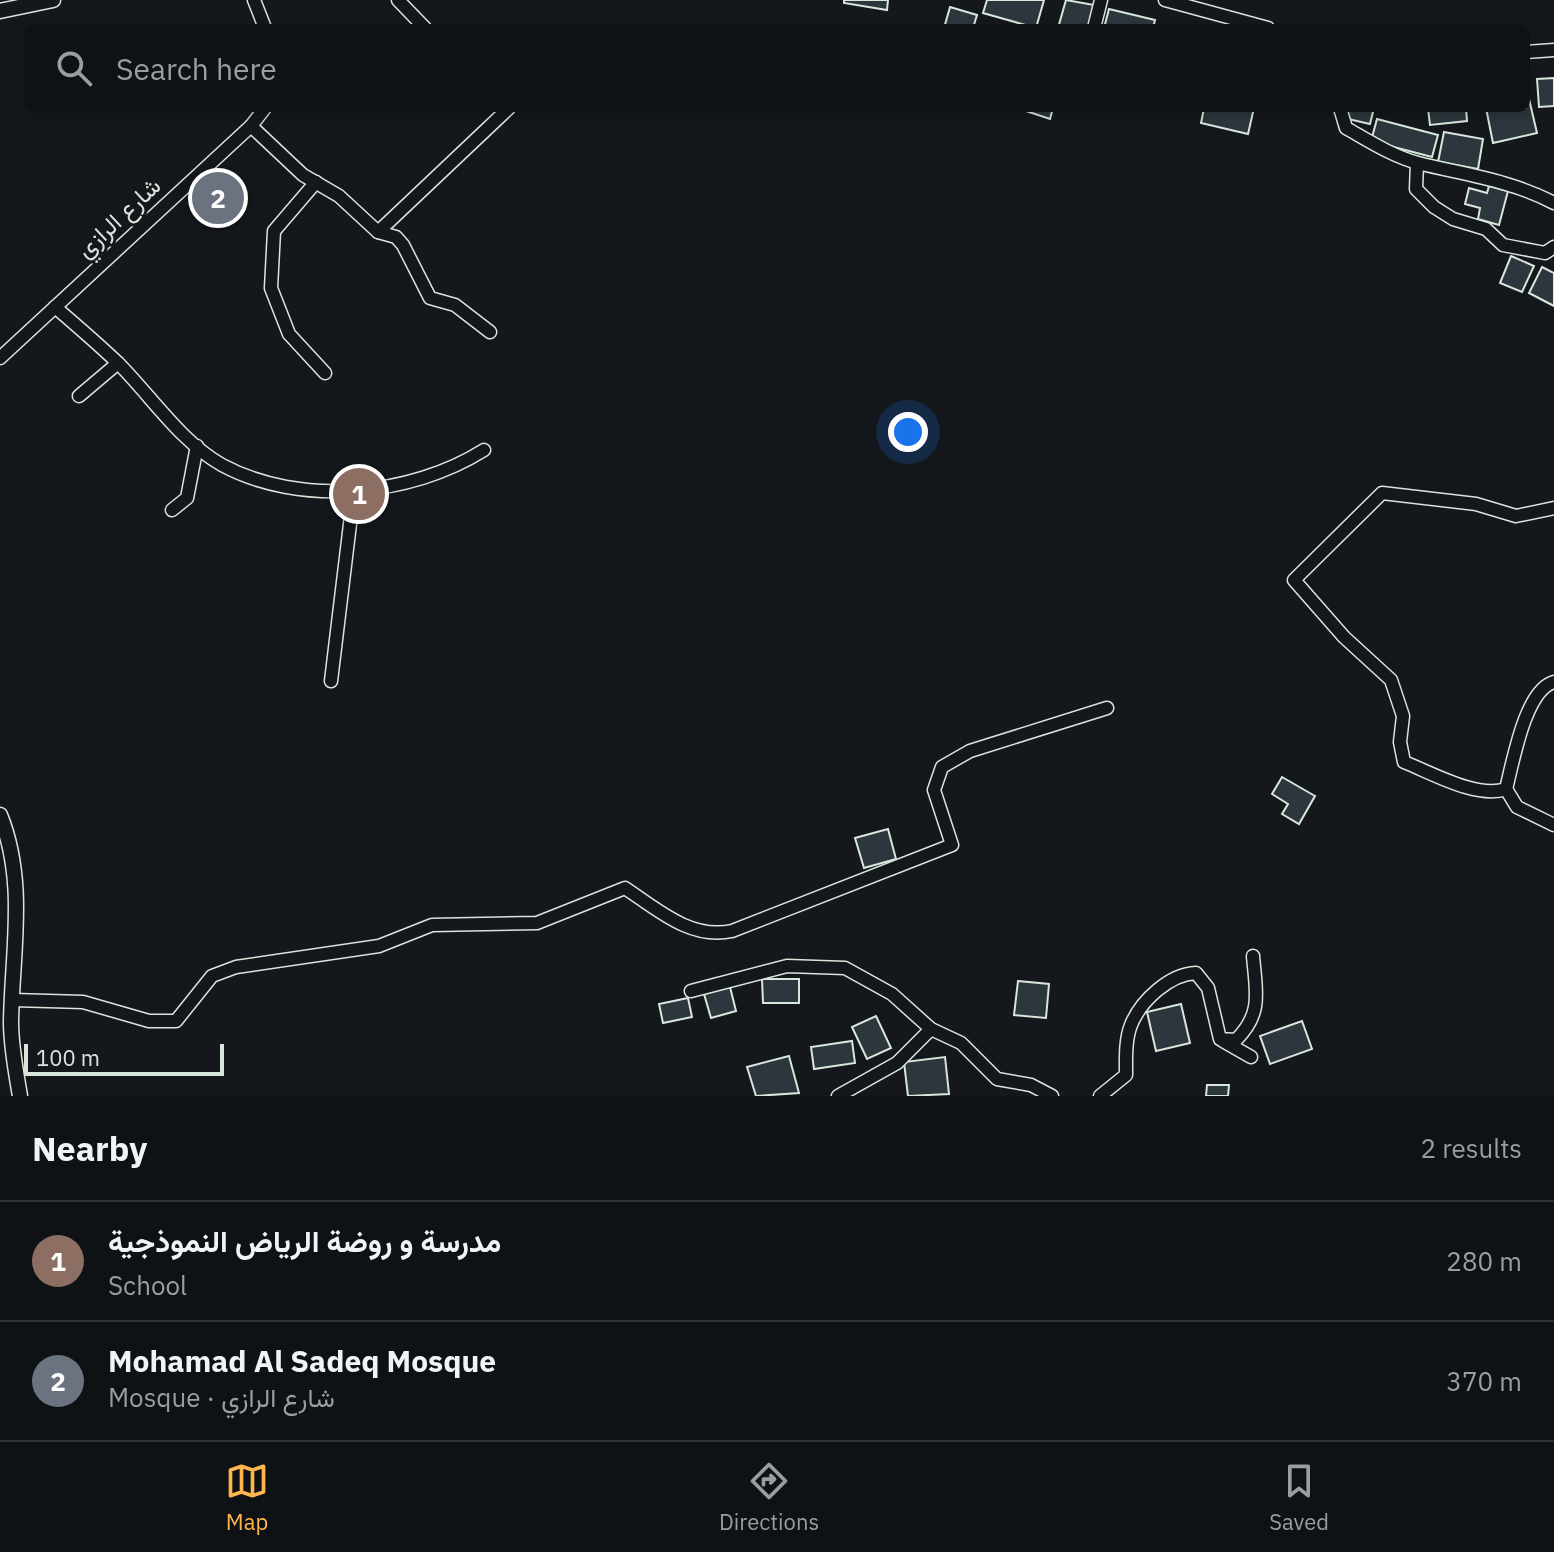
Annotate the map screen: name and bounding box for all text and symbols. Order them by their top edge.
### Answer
search box [24,24,1530,112]
icon: search [52,46,96,90]
text: Search here [116,49,277,88]
pin: 2 [192,168,244,228]
street label: شارع الرازي [69,170,170,267]
your location [888,412,928,452]
pin: 1 [333,464,385,524]
scale bar [24,1040,224,1076]
text: 100 m [36,1043,100,1072]
text: Nearby [32,1126,147,1170]
text: 2 results [1420,1131,1522,1165]
text: مدرسة و روضة الرياض النموذجية [108,1221,501,1260]
text: 1 [50,1244,66,1278]
text: 280 m [1446,1244,1522,1278]
text: School [108,1268,187,1302]
text: Mohamad Al Sadeq Mosque [108,1341,496,1380]
text: 2 [50,1364,66,1398]
text: 370 m [1446,1364,1522,1398]
text: Mosque · شارع الرازي [108,1380,335,1414]
tab: Map [225,1459,269,1536]
tab: Directions [719,1459,819,1536]
tab: Saved [1269,1459,1329,1536]

